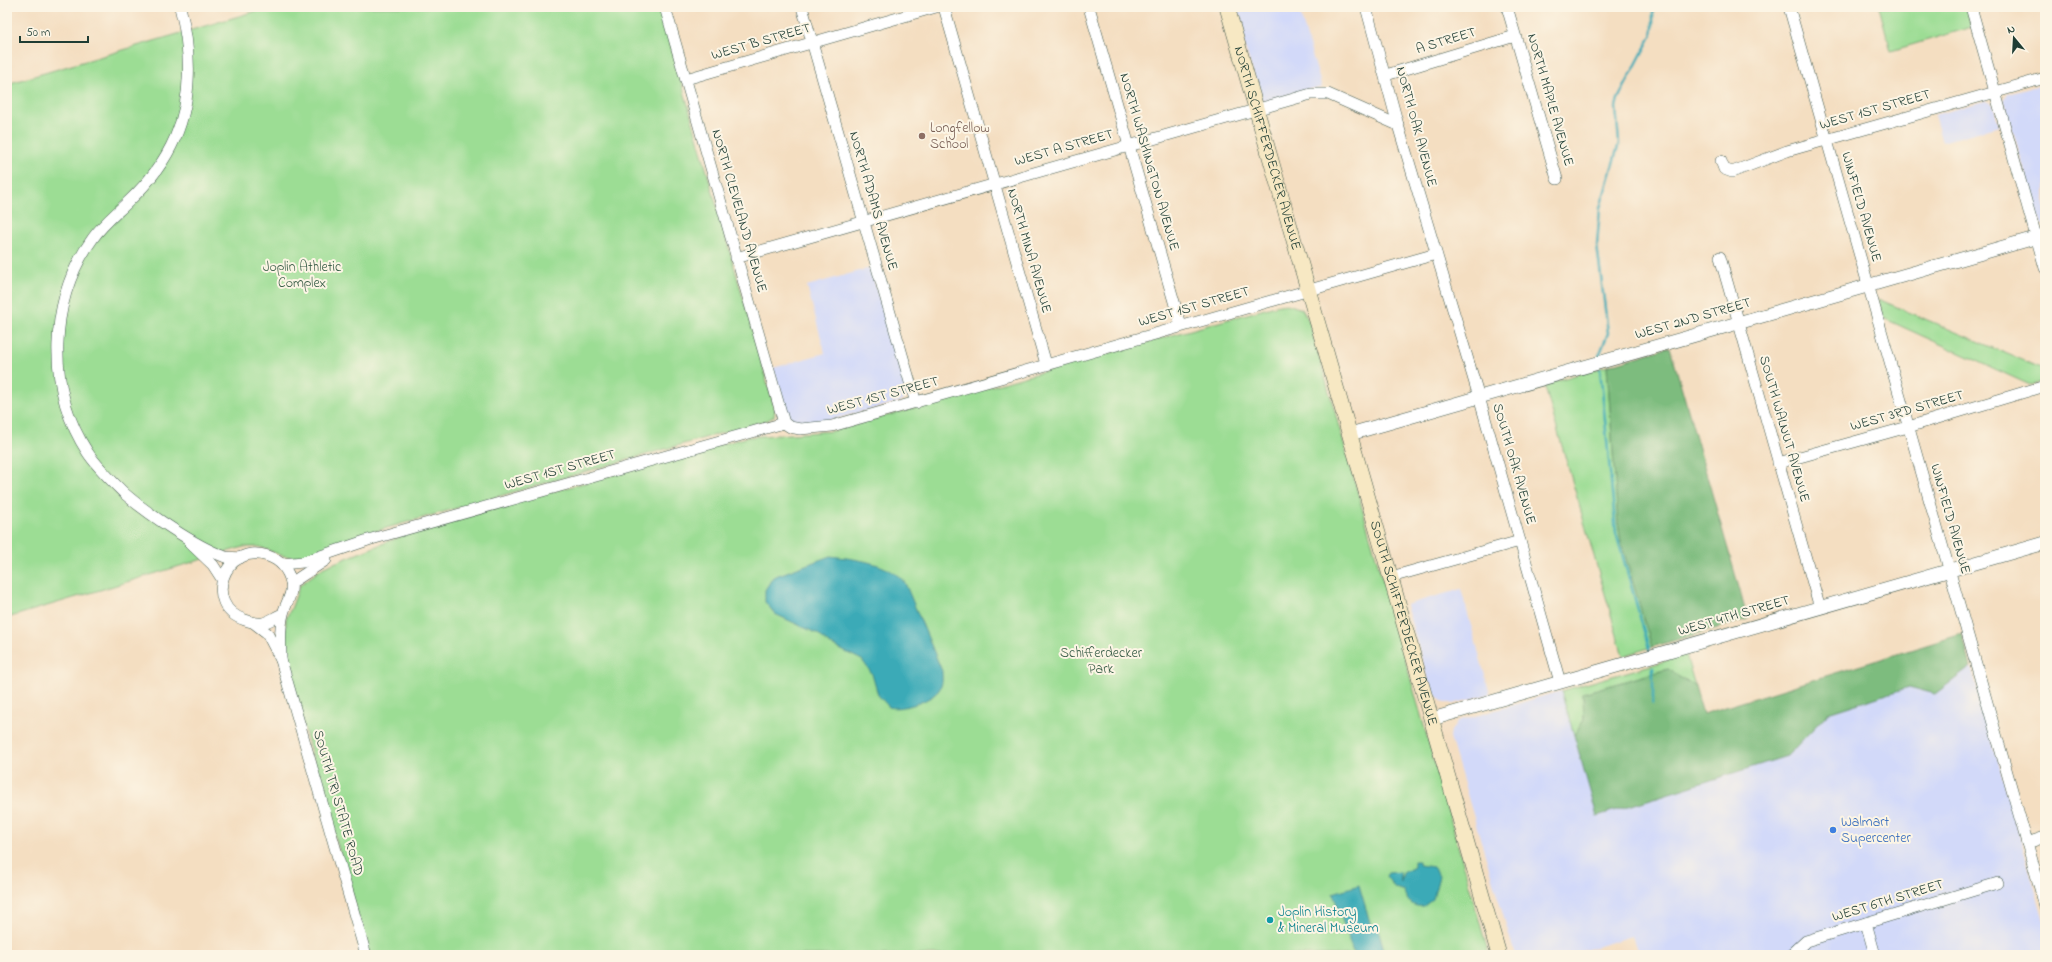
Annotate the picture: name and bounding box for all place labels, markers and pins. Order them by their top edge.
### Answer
place label: Longfellow School [930,118,990,155]
marker: Longfellow School [917,131,927,141]
place label: Walmart Supercenter [1841,812,1912,849]
marker: Walmart Supercenter [1828,825,1838,835]
place label: Joplin History & Mineral Museum [1278,902,1379,939]
marker: Joplin History & Mineral Museum [1265,915,1275,925]

